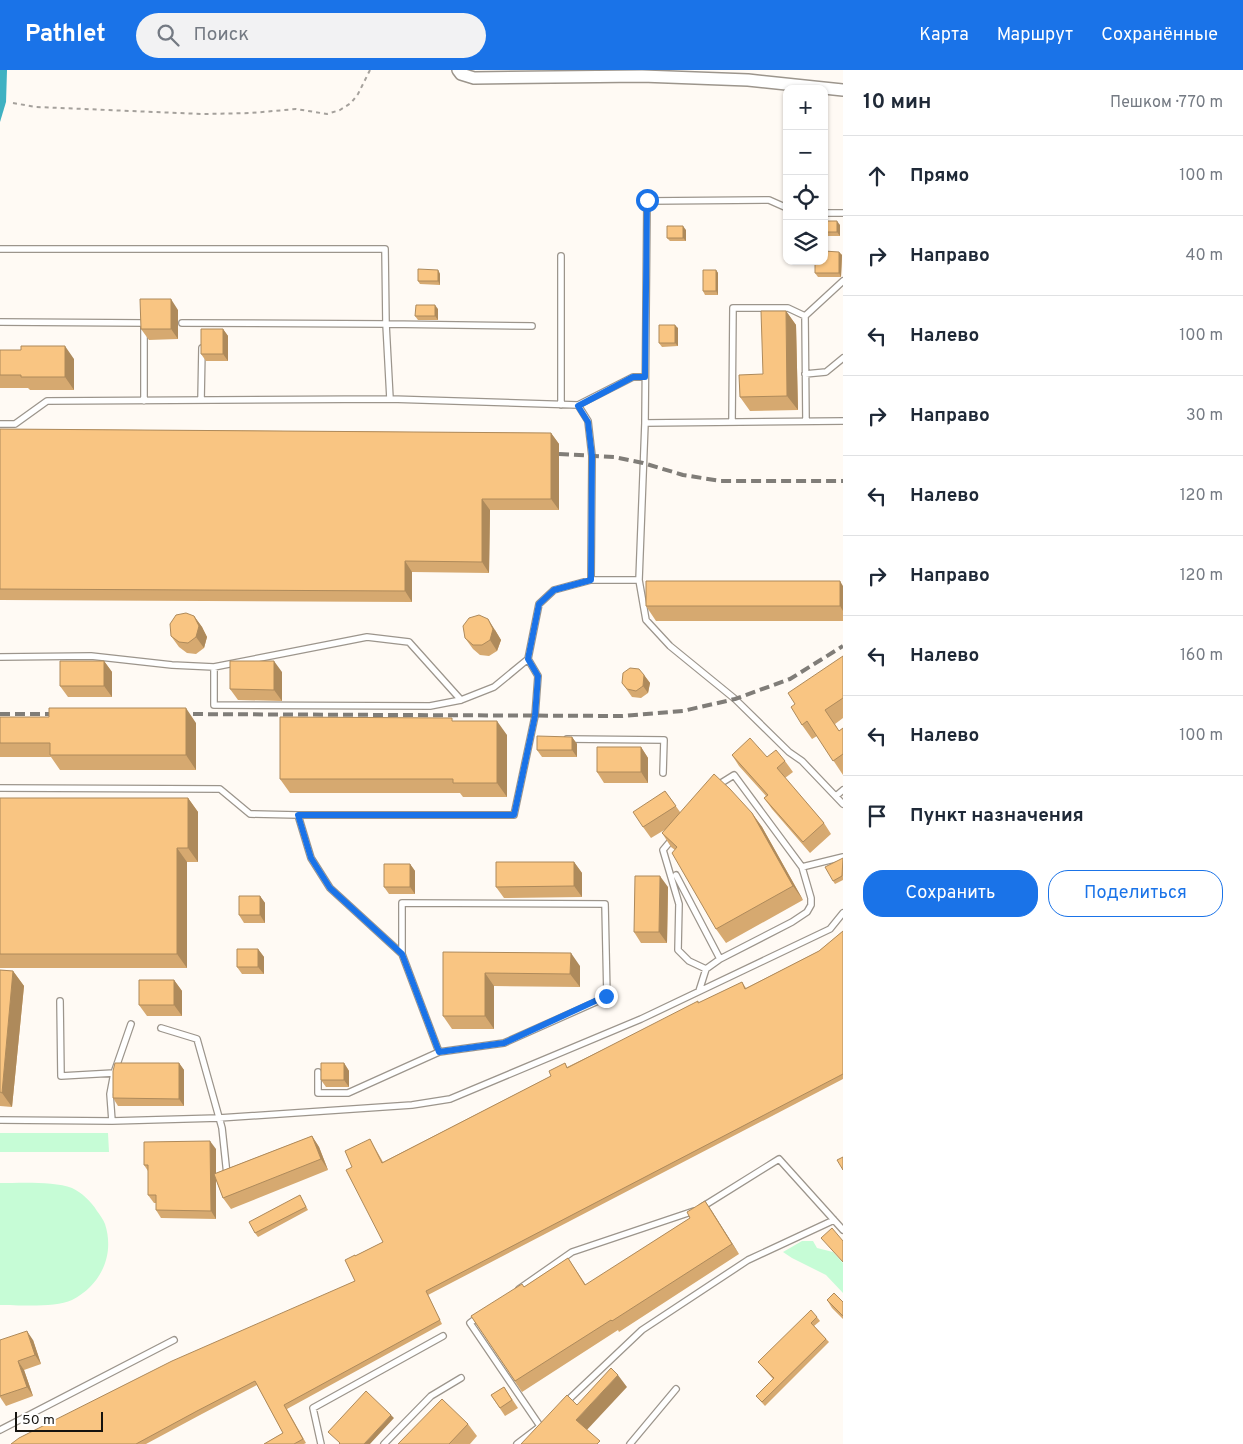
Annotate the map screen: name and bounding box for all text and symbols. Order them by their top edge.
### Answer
search box [136,13,486,58]
text: Pathlet [25,20,106,50]
icon: search [154,21,182,49]
text: Поиск [194,23,249,47]
text: Карта [919,24,969,47]
text: Маршрут [997,24,1073,47]
text: Сохранённые [1101,24,1218,47]
map controls [783,85,828,265]
button: + [783,85,828,130]
text: 10 мин [863,89,931,116]
text: Пешком · 770 m [1110,93,1223,113]
button: − [783,130,828,175]
icon: ahead [863,162,891,190]
text: Прямо [910,164,969,188]
text: 100 m [1179,166,1223,186]
button: locate [783,175,828,220]
route start [636,189,659,212]
button: layers [783,220,828,265]
icon: right [863,242,891,270]
text: Направо [910,244,990,268]
text: 40 m [1185,246,1223,266]
icon: left [863,322,891,350]
text: Налево [910,324,979,348]
text: 100 m [1179,326,1223,346]
icon: right [863,402,891,430]
text: Направо [910,404,990,428]
text: 30 m [1186,406,1223,426]
icon: left [863,482,891,510]
text: Налево [910,484,979,508]
text: 120 m [1180,486,1223,506]
icon: right [863,562,891,590]
text: Направо [910,564,990,588]
text: 120 m [1180,566,1223,586]
icon: left [863,642,891,670]
text: Налево [910,644,979,668]
text: 160 m [1180,646,1223,666]
icon: left [863,722,891,750]
text: Налево [910,724,979,748]
text: 100 m [1179,726,1223,746]
icon: arrive [863,802,891,830]
text: Пункт назначения [910,804,1084,828]
button: Сохранить [863,870,1038,917]
button: Поделиться [1048,870,1223,917]
route end [595,985,618,1008]
scale bar [15,1409,102,1432]
text: 50 m [22,1412,55,1429]

